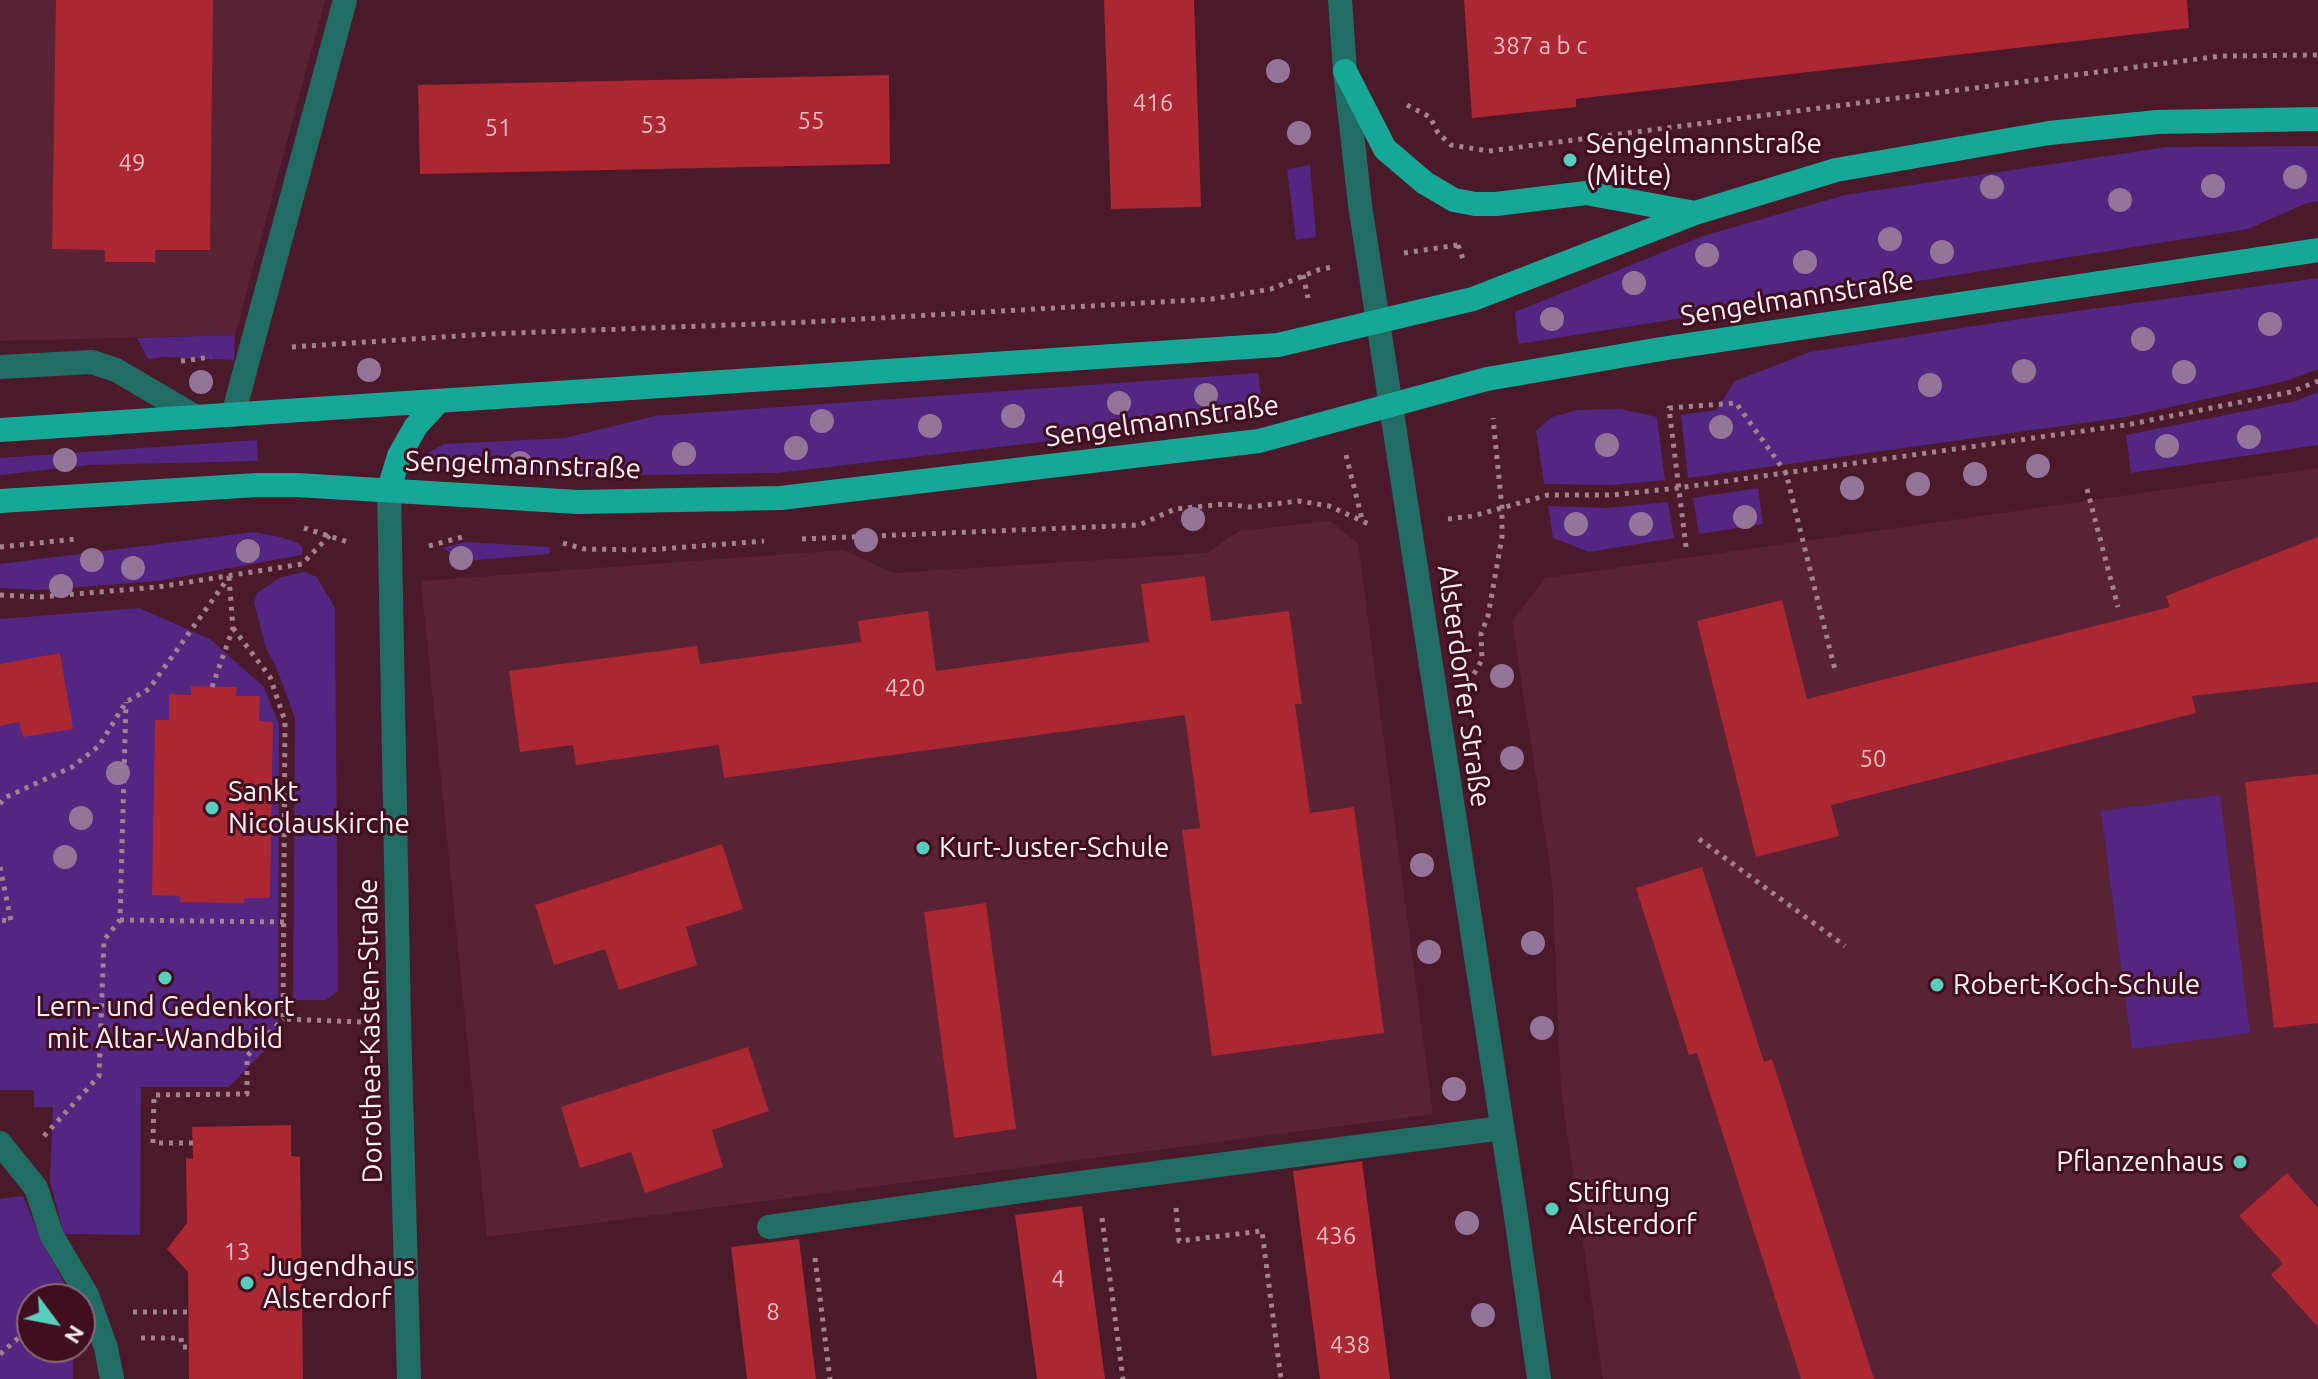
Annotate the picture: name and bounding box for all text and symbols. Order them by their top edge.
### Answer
house number: 387 a b c [1493,32,1587,60]
house number: 416 [1133,89,1173,117]
house number: 55 [797,107,825,135]
house number: 53 [640,111,668,139]
house number: 51 [484,114,512,142]
place label: Sengelmannstraße (Mitte) [1586,127,1822,193]
house number: 49 [118,149,146,177]
marker: Sengelmannstraße (Mitte) [1561,151,1579,169]
street label: Sengelmannstraße [1678,263,1916,333]
street label: Sengelmannstraße [1043,388,1281,454]
street label: Sengelmannstraße [404,444,642,486]
street label: Alsterdorfer Straße [1430,563,1498,809]
house number: 420 [885,674,925,702]
house number: 50 [1859,745,1887,773]
place label: Sankt Nicolauskirche [228,775,410,841]
marker: Sankt Nicolauskirche [203,799,221,817]
place label: Kurt-Juster-Schule [939,831,1169,865]
marker: Kurt-Juster-Schule [914,839,932,857]
street label: Dorothea-Kasten-Straße [351,878,389,1184]
place label: Robert-Koch-Schule [1953,968,2200,1002]
marker: Lern- und Gedenkort mit Altar-Wandbild [156,969,174,987]
marker: Robert-Koch-Schule [1928,976,1946,994]
place label: Lern- und Gedenkort mit Altar-Wandbild [36,990,294,1056]
place label: Pflanzenhaus [2056,1145,2224,1179]
marker: Pflanzenhaus [2231,1153,2249,1171]
place label: Stiftung Alsterdorf [1568,1176,1697,1242]
marker: Stiftung Alsterdorf [1543,1200,1561,1218]
house number: 436 [1316,1222,1356,1250]
house number: 13 [223,1238,251,1266]
place label: Jugendhaus Alsterdorf [263,1250,415,1316]
house number: 4 [1051,1265,1065,1293]
marker: Jugendhaus Alsterdorf [238,1274,256,1292]
north arrow [16,1283,96,1363]
house number: 8 [766,1298,780,1326]
text: N [60,1321,90,1349]
house number: 438 [1330,1331,1370,1359]

